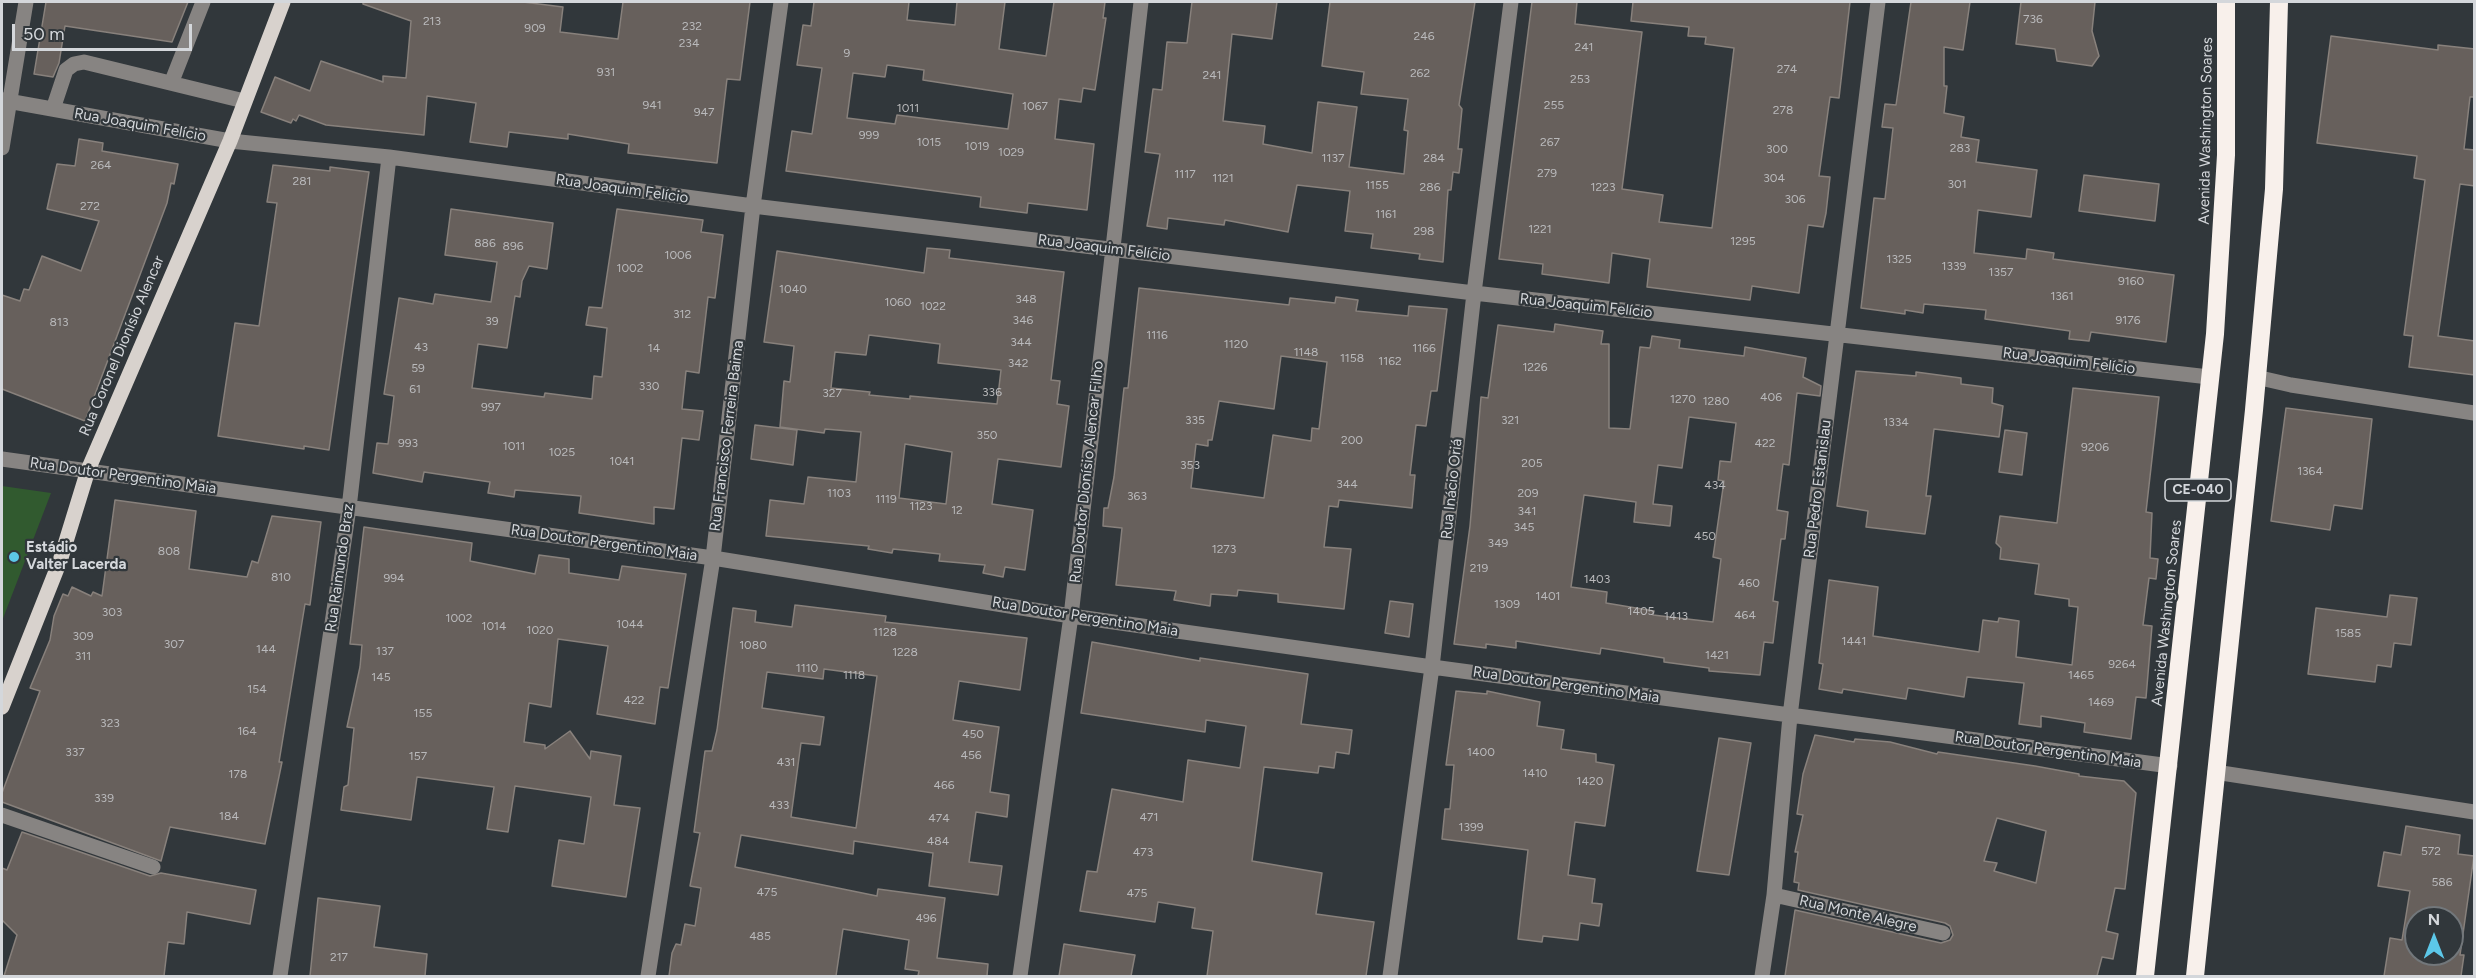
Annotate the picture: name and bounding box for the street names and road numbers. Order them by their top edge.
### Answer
street label: Avenida Washington Soares [2195,37,2217,225]
street label: Rua Joaquim Felício [73,105,207,145]
street label: Rua Joaquim Felício [555,171,689,207]
street label: Rua Joaquim Felício [1037,231,1171,265]
street label: Rua Coronel Dionísio Alencar [76,253,168,439]
street label: Rua Joaquim Felício [1519,290,1653,322]
street label: Rua Francisco Ferreira Baima [706,339,748,533]
street label: Rua Joaquim Felício [2002,344,2136,378]
street label: Rua Doutor Dionísio Alencar Filho [1066,360,1108,584]
street label: Rua Pedro Estanislau [1801,419,1835,559]
street label: Rua Inácio Oriá [1438,438,1466,540]
street label: Rua Doutor Pergentino Maia [29,454,217,498]
road number: CE-040 [2165,479,2231,501]
street label: Rua Raimundo Braz [322,503,358,633]
street label: Avenida Washington Soares [2148,519,2186,707]
street label: Rua Doutor Pergentino Maia [510,521,698,565]
street label: Rua Doutor Pergentino Maia [991,593,1179,641]
street label: Rua Doutor Pergentino Maia [1472,663,1660,707]
street label: Rua Doutor Pergentino Maia [1954,728,2142,772]
street label: Rua Monte Alegre [1797,892,1919,936]

